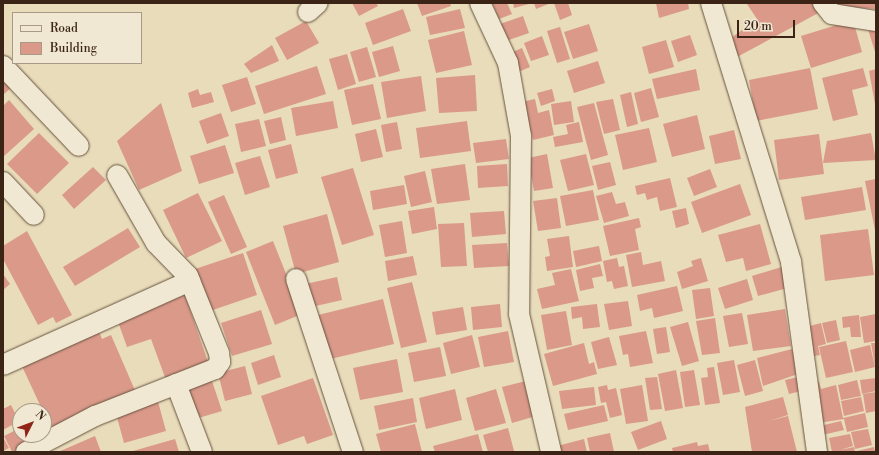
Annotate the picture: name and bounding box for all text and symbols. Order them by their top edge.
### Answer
legend [12,12,142,64]
scale bar [739,12,797,38]
text: 20 m [744,19,772,34]
text: Road [50,21,78,36]
text: Building [50,41,97,56]
north arrow [12,403,52,443]
text: N [32,408,48,424]

